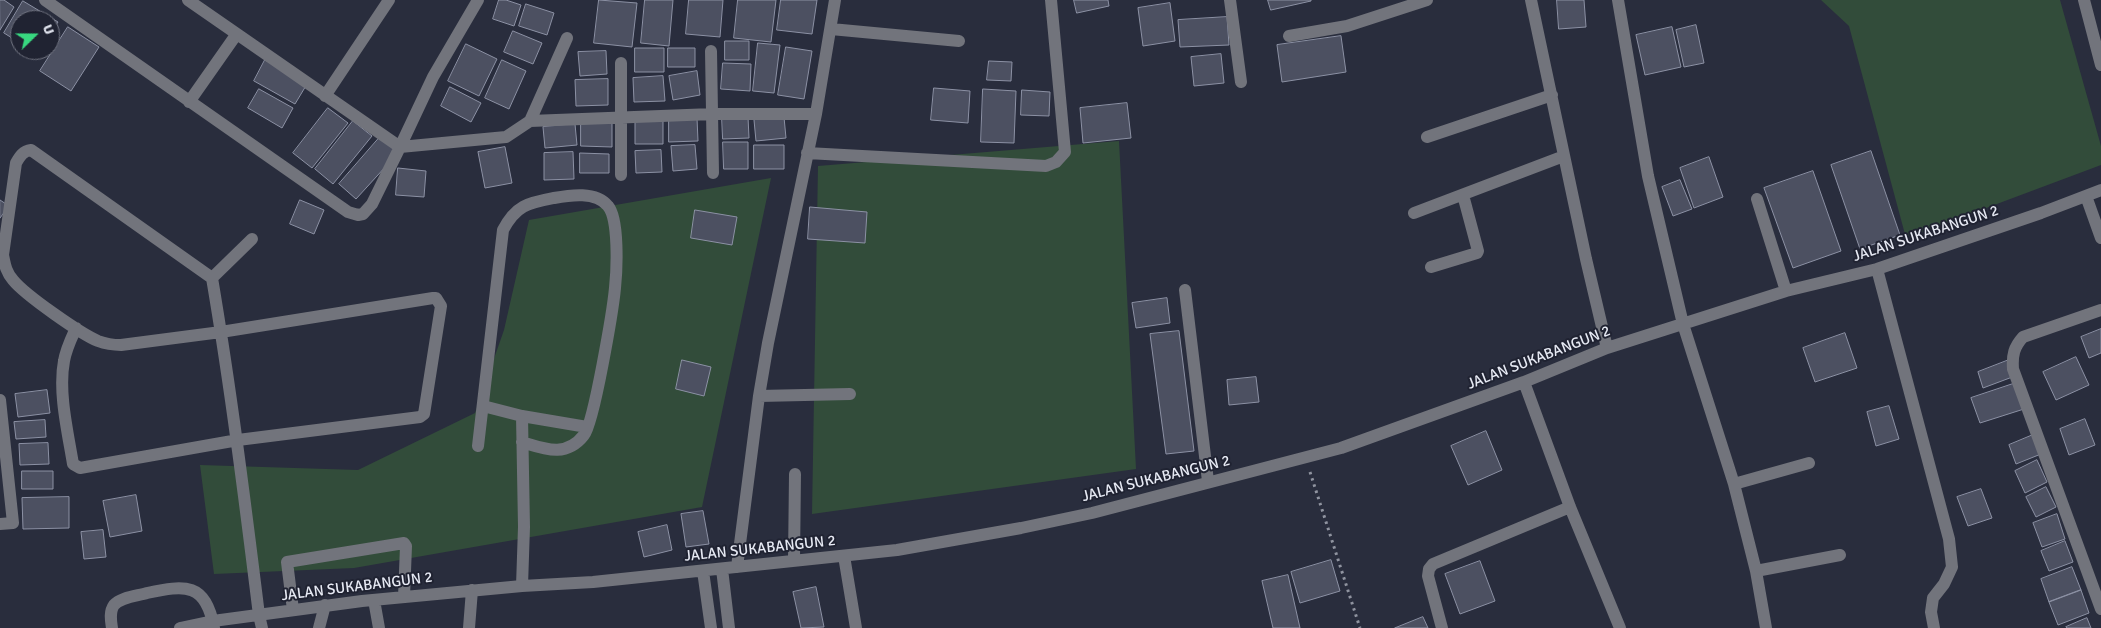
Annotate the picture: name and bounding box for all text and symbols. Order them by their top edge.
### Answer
north arrow [10,10,60,60]
text: U [39,22,58,37]
street label: JALAN SUKABANGUN 2 [1851,202,2001,266]
street label: JALAN SUKABANGUN 2 [1465,322,1613,394]
street label: JALAN SUKABANGUN 2 [1080,452,1232,506]
street label: JALAN SUKABANGUN 2 [683,532,837,566]
street label: JALAN SUKABANGUN 2 [280,569,434,605]

